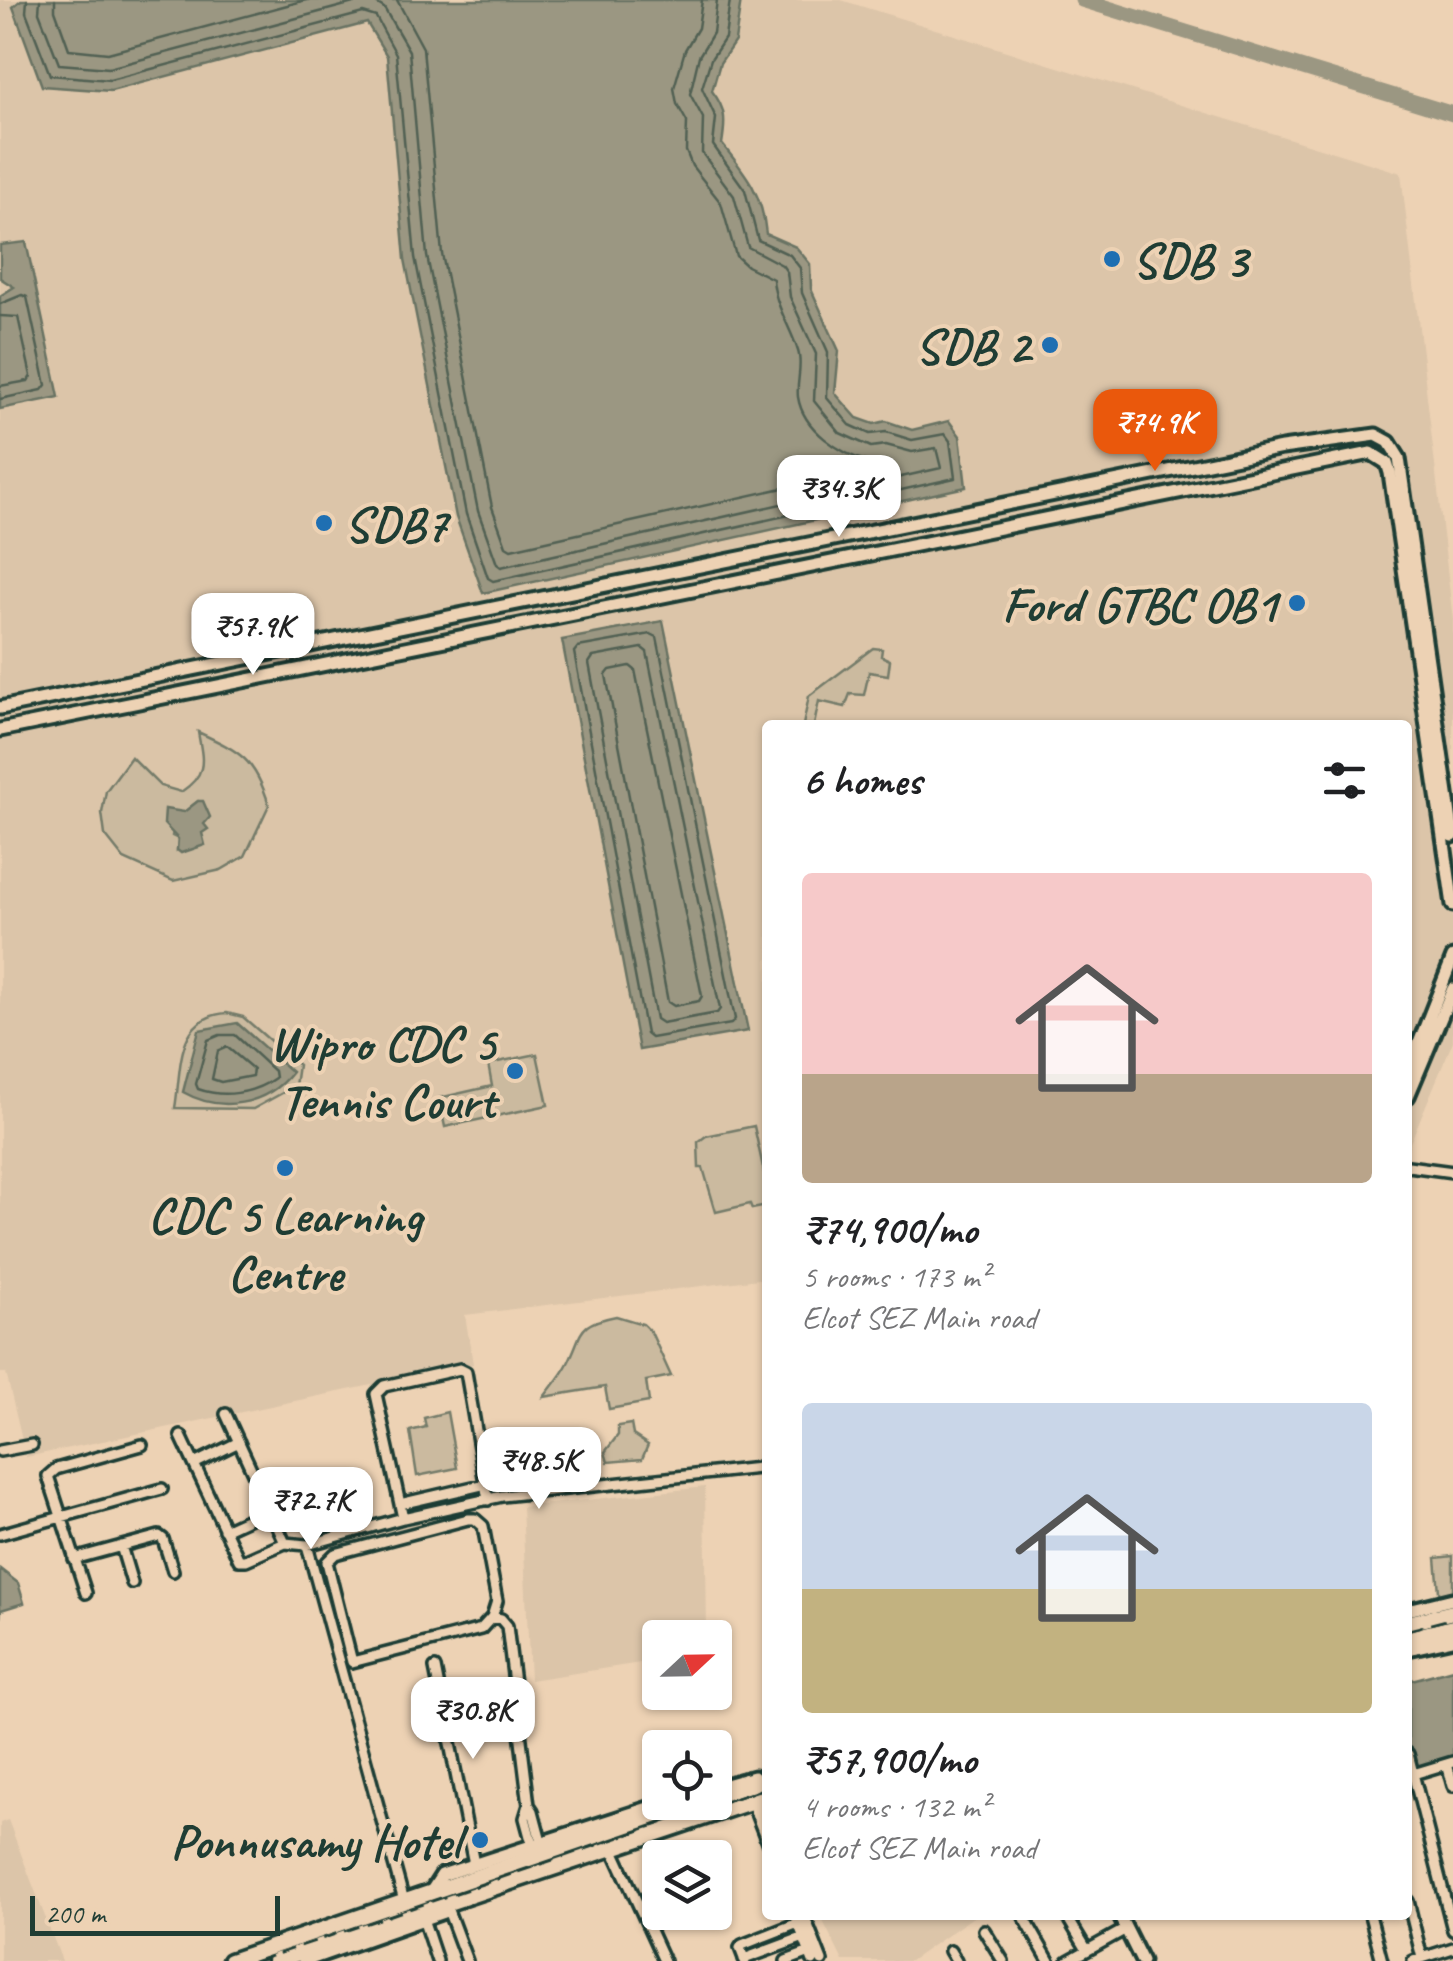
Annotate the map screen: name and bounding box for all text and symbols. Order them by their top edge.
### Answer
place label: SDB 3 [1132,229,1252,292]
marker: SDB 3 [1101,248,1123,270]
place label: SDB 2 [915,315,1034,378]
marker: SDB 2 [1039,334,1061,356]
pin: ₹74.9K [1074,389,1236,474]
text: ₹74.9K [1115,401,1195,442]
pin: ₹34.3K [758,455,920,540]
text: ₹34.3K [799,467,879,508]
place label: SDB7 [344,493,452,556]
marker: SDB7 [313,512,335,534]
place label: Ford GTBC OB1 [1002,573,1282,636]
marker: Ford GTBC OB1 [1286,592,1308,614]
pin: ₹57.9K [172,593,334,678]
text: ₹57.9K [213,605,293,646]
icon: filters [1317,753,1372,808]
text: 6 homes [802,754,921,807]
icon: home [997,938,1177,1118]
place label: Wipro CDC 5 Tennis Court [270,1012,500,1133]
marker: Wipro CDC 5 Tennis Court [504,1060,526,1082]
marker: CDC 5 Learning Centre [274,1157,296,1179]
place label: CDC 5 Learning Centre [148,1184,426,1305]
text: ₹74,900/mo [802,1203,977,1256]
text: 5 rooms · 173 m² [802,1256,989,1297]
text: Elcot SEZ Main road [802,1297,1036,1338]
pin: ₹48.5K [458,1427,620,1512]
text: ₹48.5K [499,1439,579,1480]
pin: ₹72.7K [230,1467,392,1552]
icon: home [997,1468,1177,1648]
text: ₹72.7K [271,1479,351,1520]
north arrow [642,1620,732,1710]
map controls [642,1620,732,1930]
pin: ₹30.8K [392,1677,554,1762]
text: ₹30.8K [433,1689,513,1730]
button: locate [642,1730,732,1820]
text: ₹57,900/mo [802,1733,976,1786]
text: 4 rooms · 132 m² [802,1786,989,1827]
place label: Ponnusamy Hotel [171,1810,469,1873]
text: Elcot SEZ Main road [802,1827,1036,1868]
marker: Ponnusamy Hotel [469,1829,491,1851]
button: layers [642,1840,732,1930]
scale bar [30,1891,280,1936]
text: 200 m [45,1896,105,1931]

